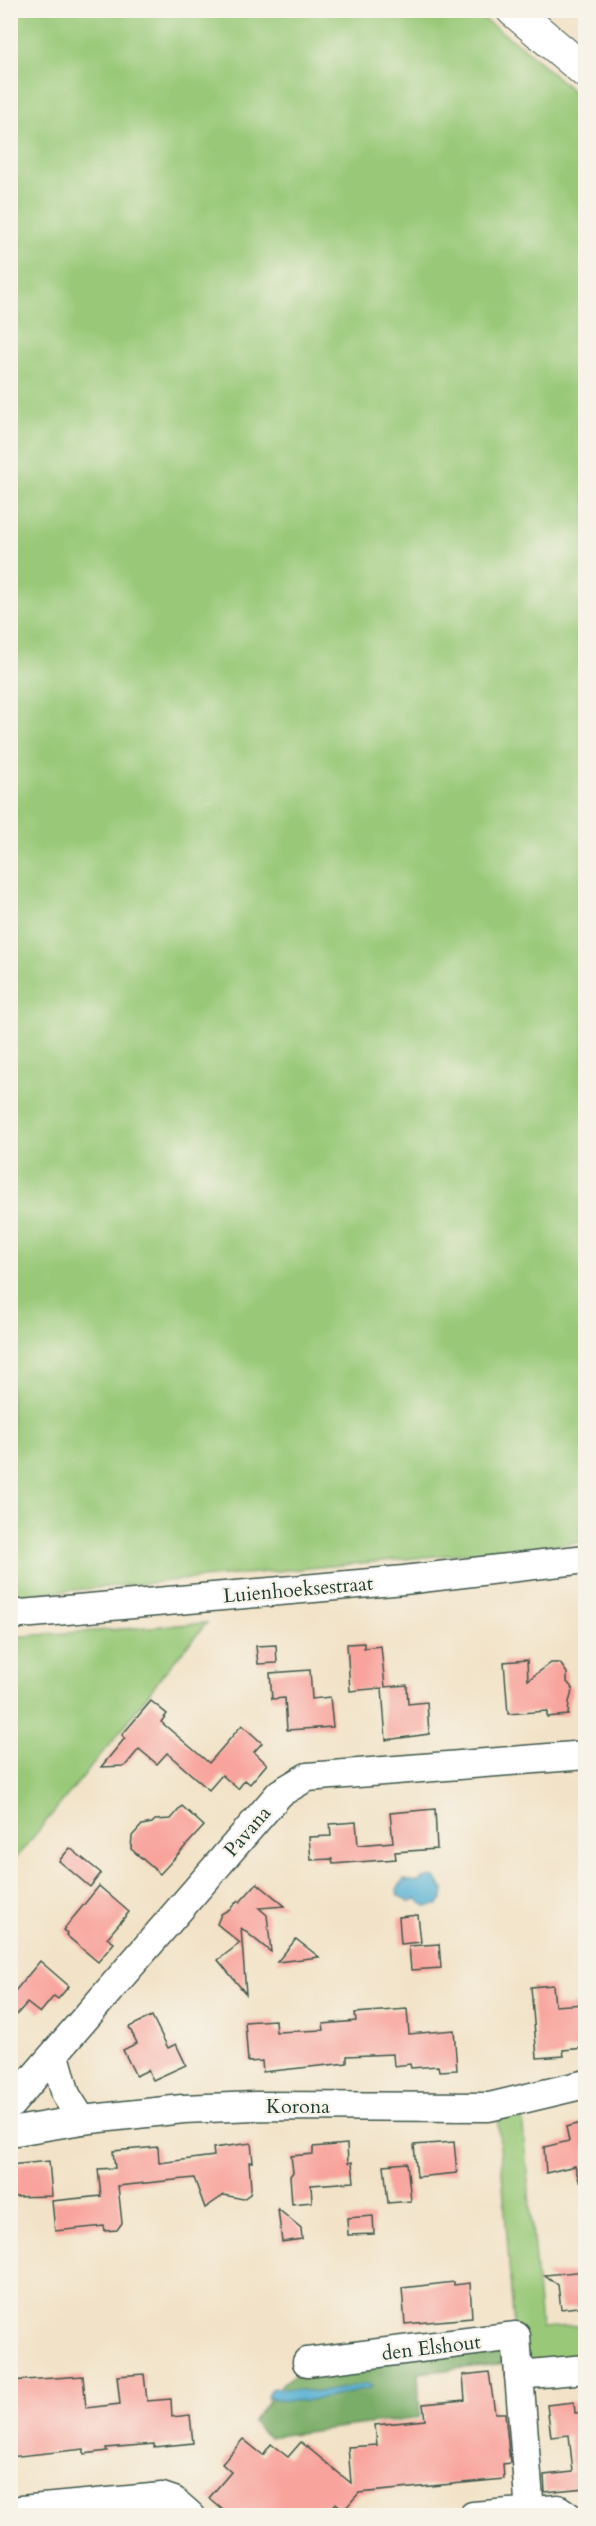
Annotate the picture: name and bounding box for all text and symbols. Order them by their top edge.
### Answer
street label: Luienhoeksestraat [222,1569,375,1610]
street label: Pavana [218,1800,277,1863]
street label: Korona [266,2093,330,2120]
street label: den Elshout [380,2328,483,2367]

